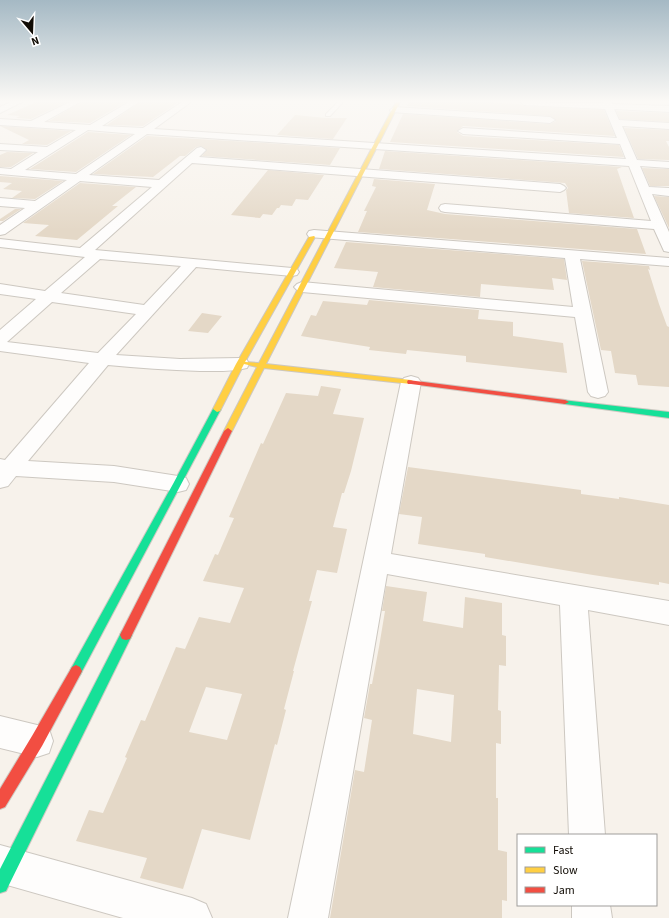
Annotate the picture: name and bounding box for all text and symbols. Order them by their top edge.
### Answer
north arrow [12,12,52,52]
text: N [29,33,41,49]
legend [517,834,657,906]
text: Fast [553,842,573,859]
text: Slow [553,862,578,879]
text: Jam [553,882,575,899]

